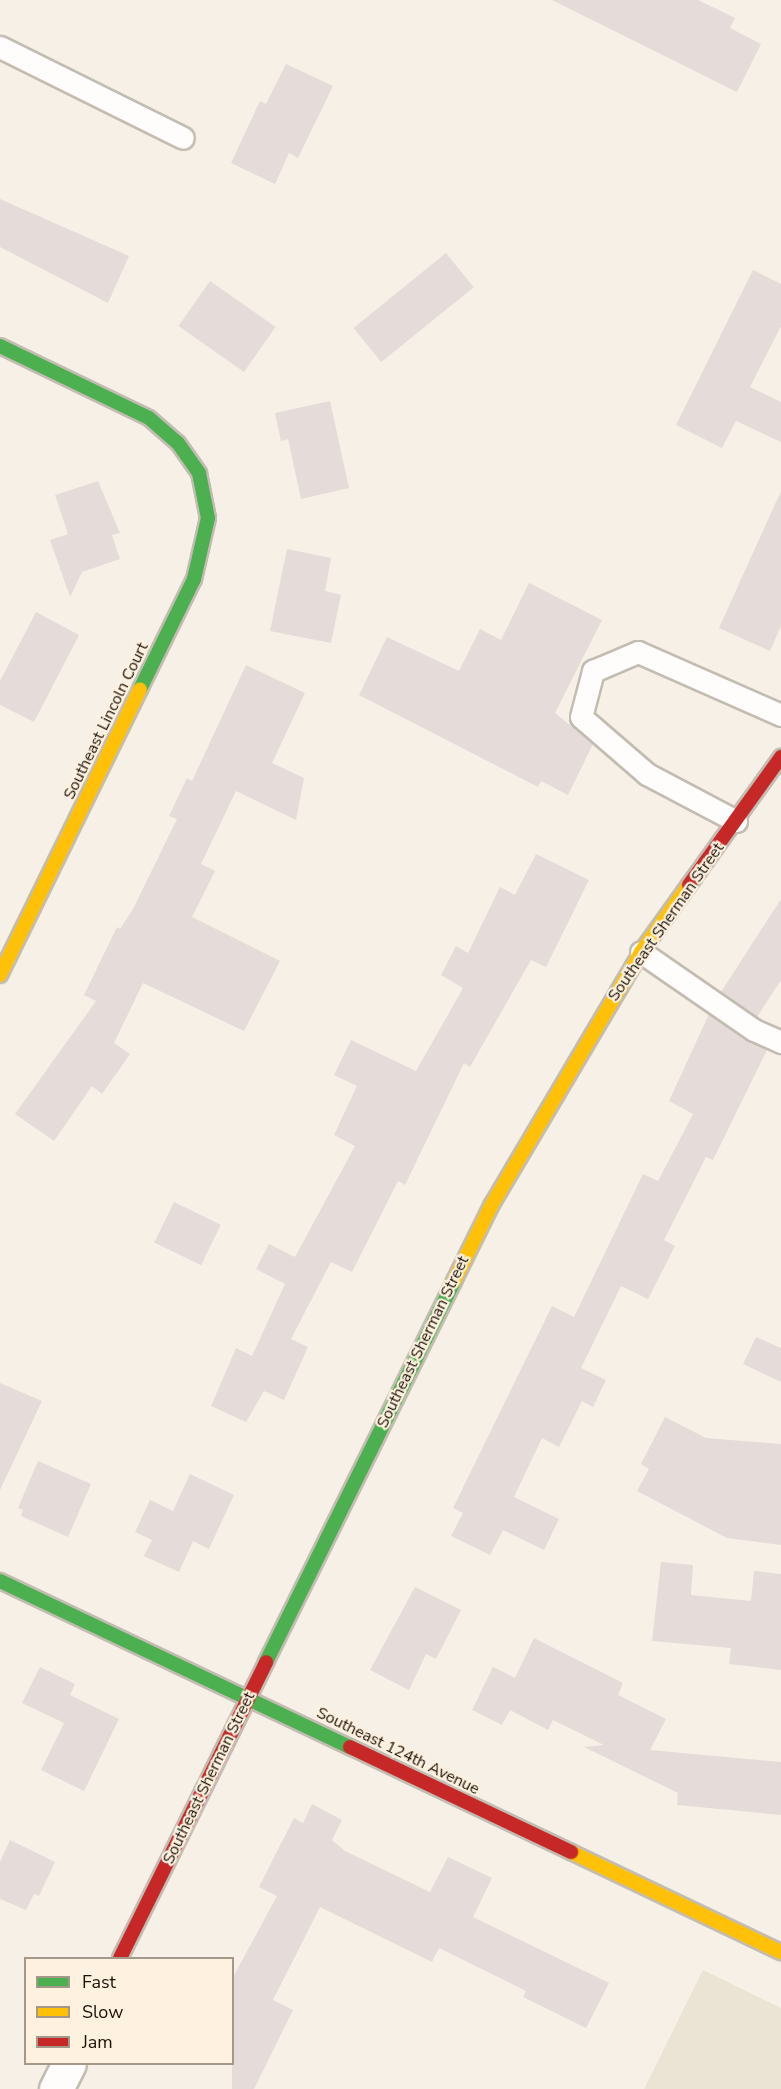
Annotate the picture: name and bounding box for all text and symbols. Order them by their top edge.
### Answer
street label: Southeast Lincoln Court [60,639,152,803]
street label: Southeast Sherman Street [604,839,728,1005]
street label: Southeast Sherman Street [373,1253,473,1431]
street label: Southeast Sherman Street [159,1689,259,1867]
street label: Southeast 124th Avenue [313,1703,483,1799]
legend [24,1957,234,2065]
text: Fast [82,1970,116,1994]
text: Slow [82,2000,123,2024]
text: Jam [82,2030,113,2054]

